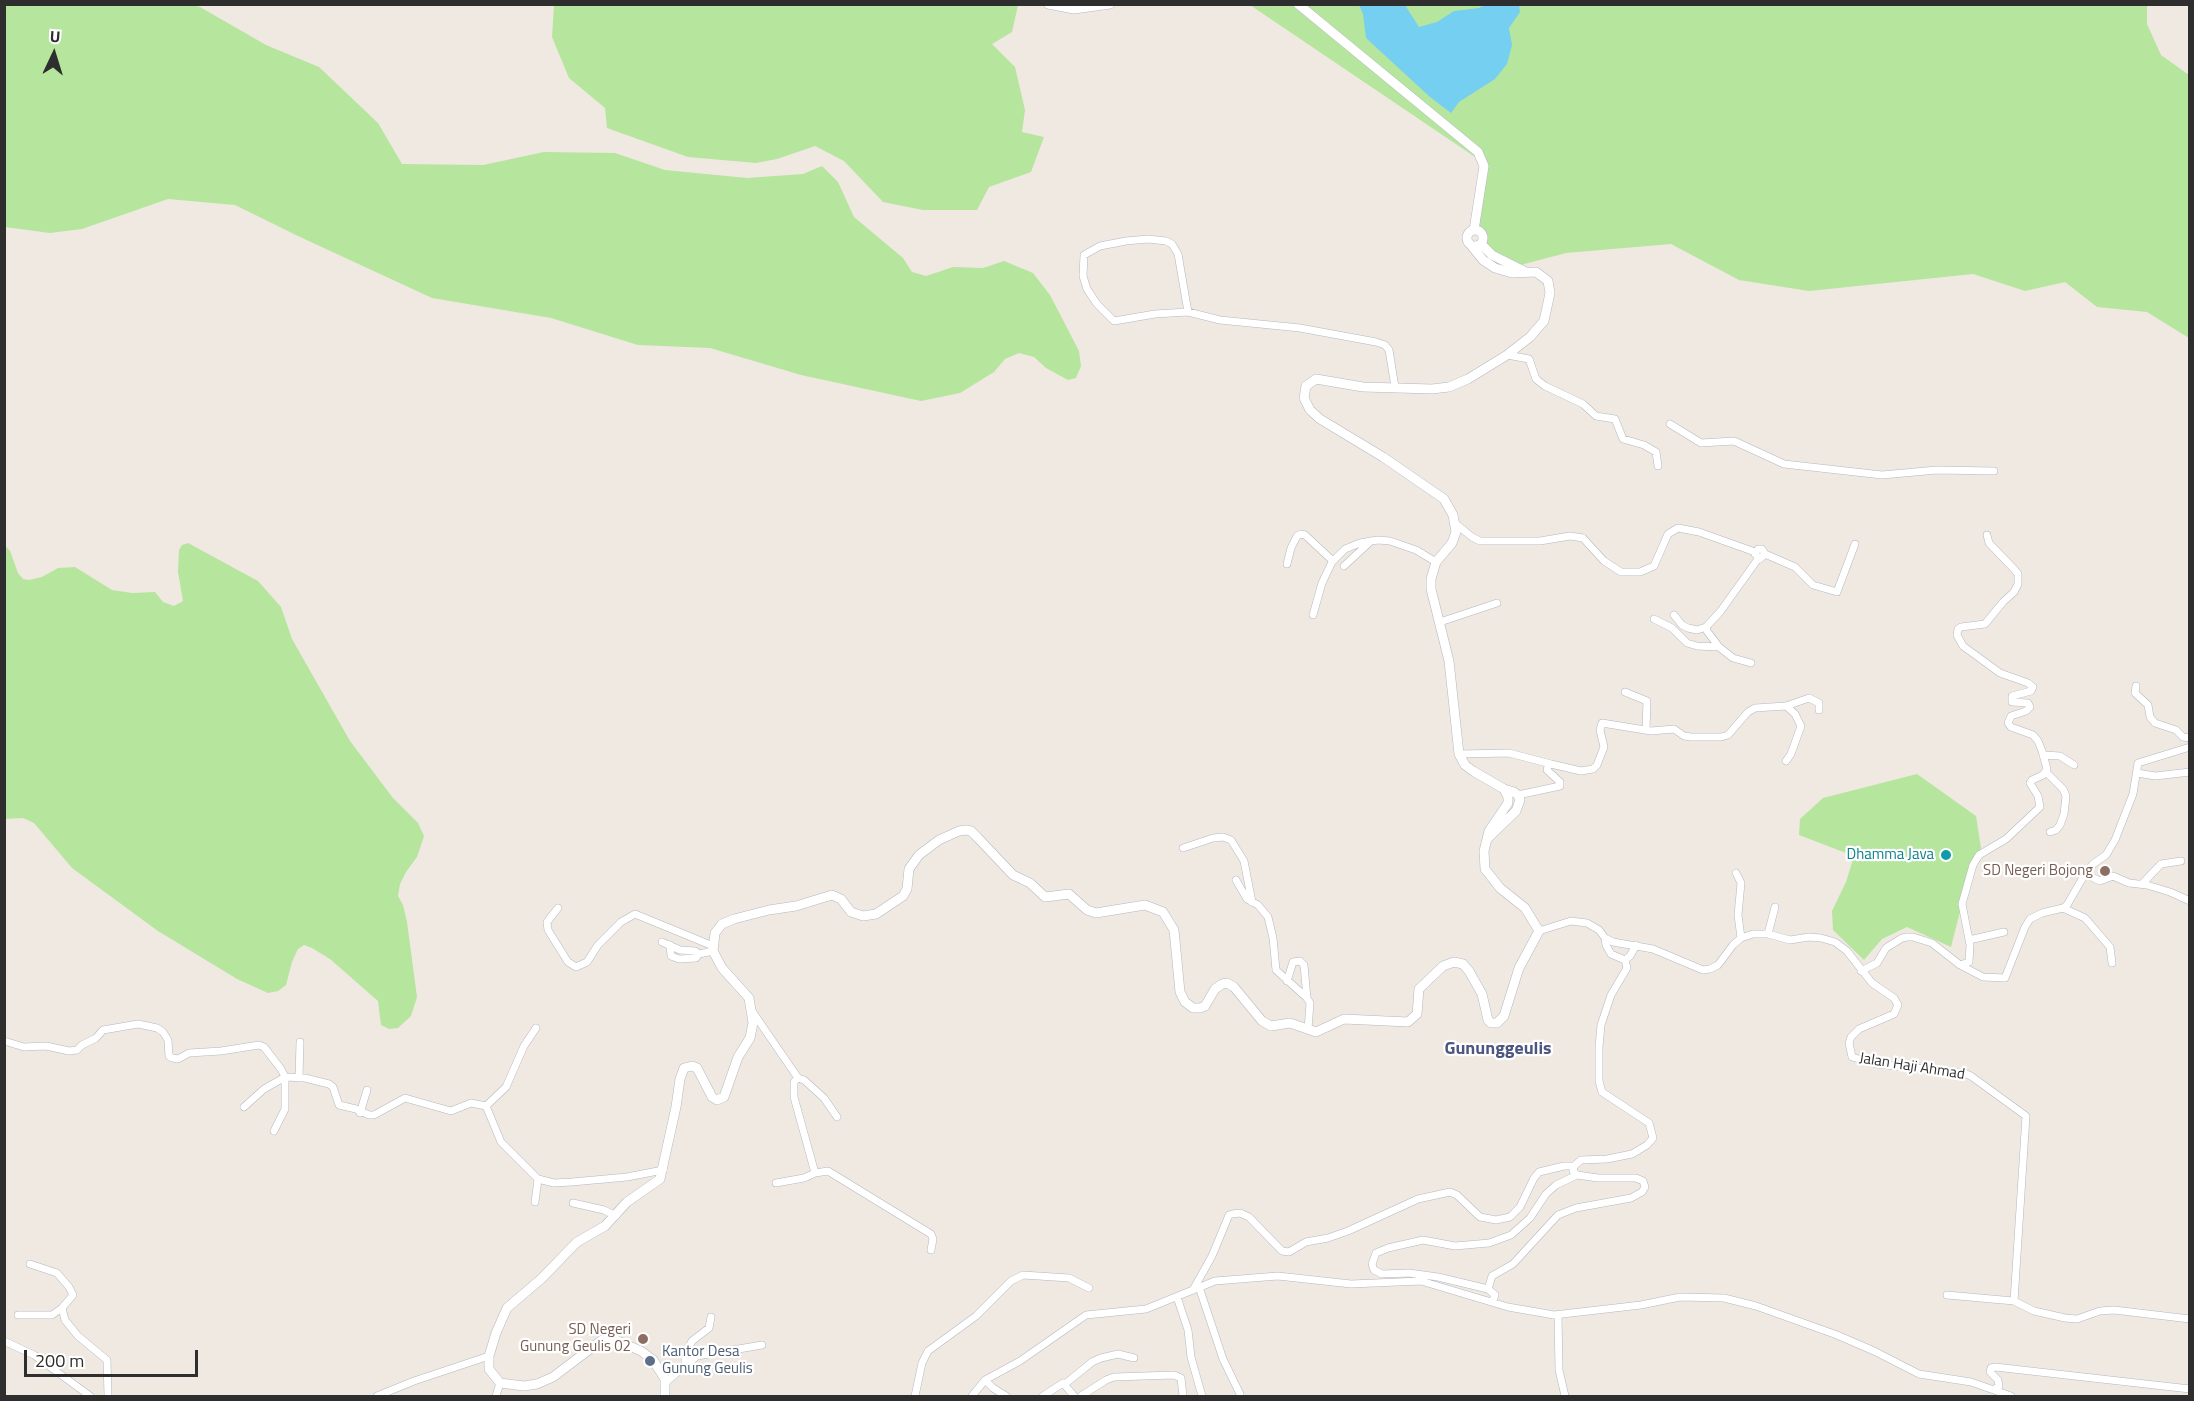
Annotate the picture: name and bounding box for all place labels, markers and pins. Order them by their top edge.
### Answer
place label: Dhamma Java [1846,846,1934,864]
marker: Dhamma Java [1939,848,1953,862]
place label: SD Negeri Bojong [1983,862,2093,880]
marker: SD Negeri Bojong [2098,864,2112,878]
place label: SD Negeri Gunung Geulis 02 [520,1321,631,1356]
marker: SD Negeri Gunung Geulis 02 [636,1332,650,1346]
place label: Kantor Desa Gunung Geulis [662,1343,753,1378]
marker: Kantor Desa Gunung Geulis [643,1354,657,1368]

